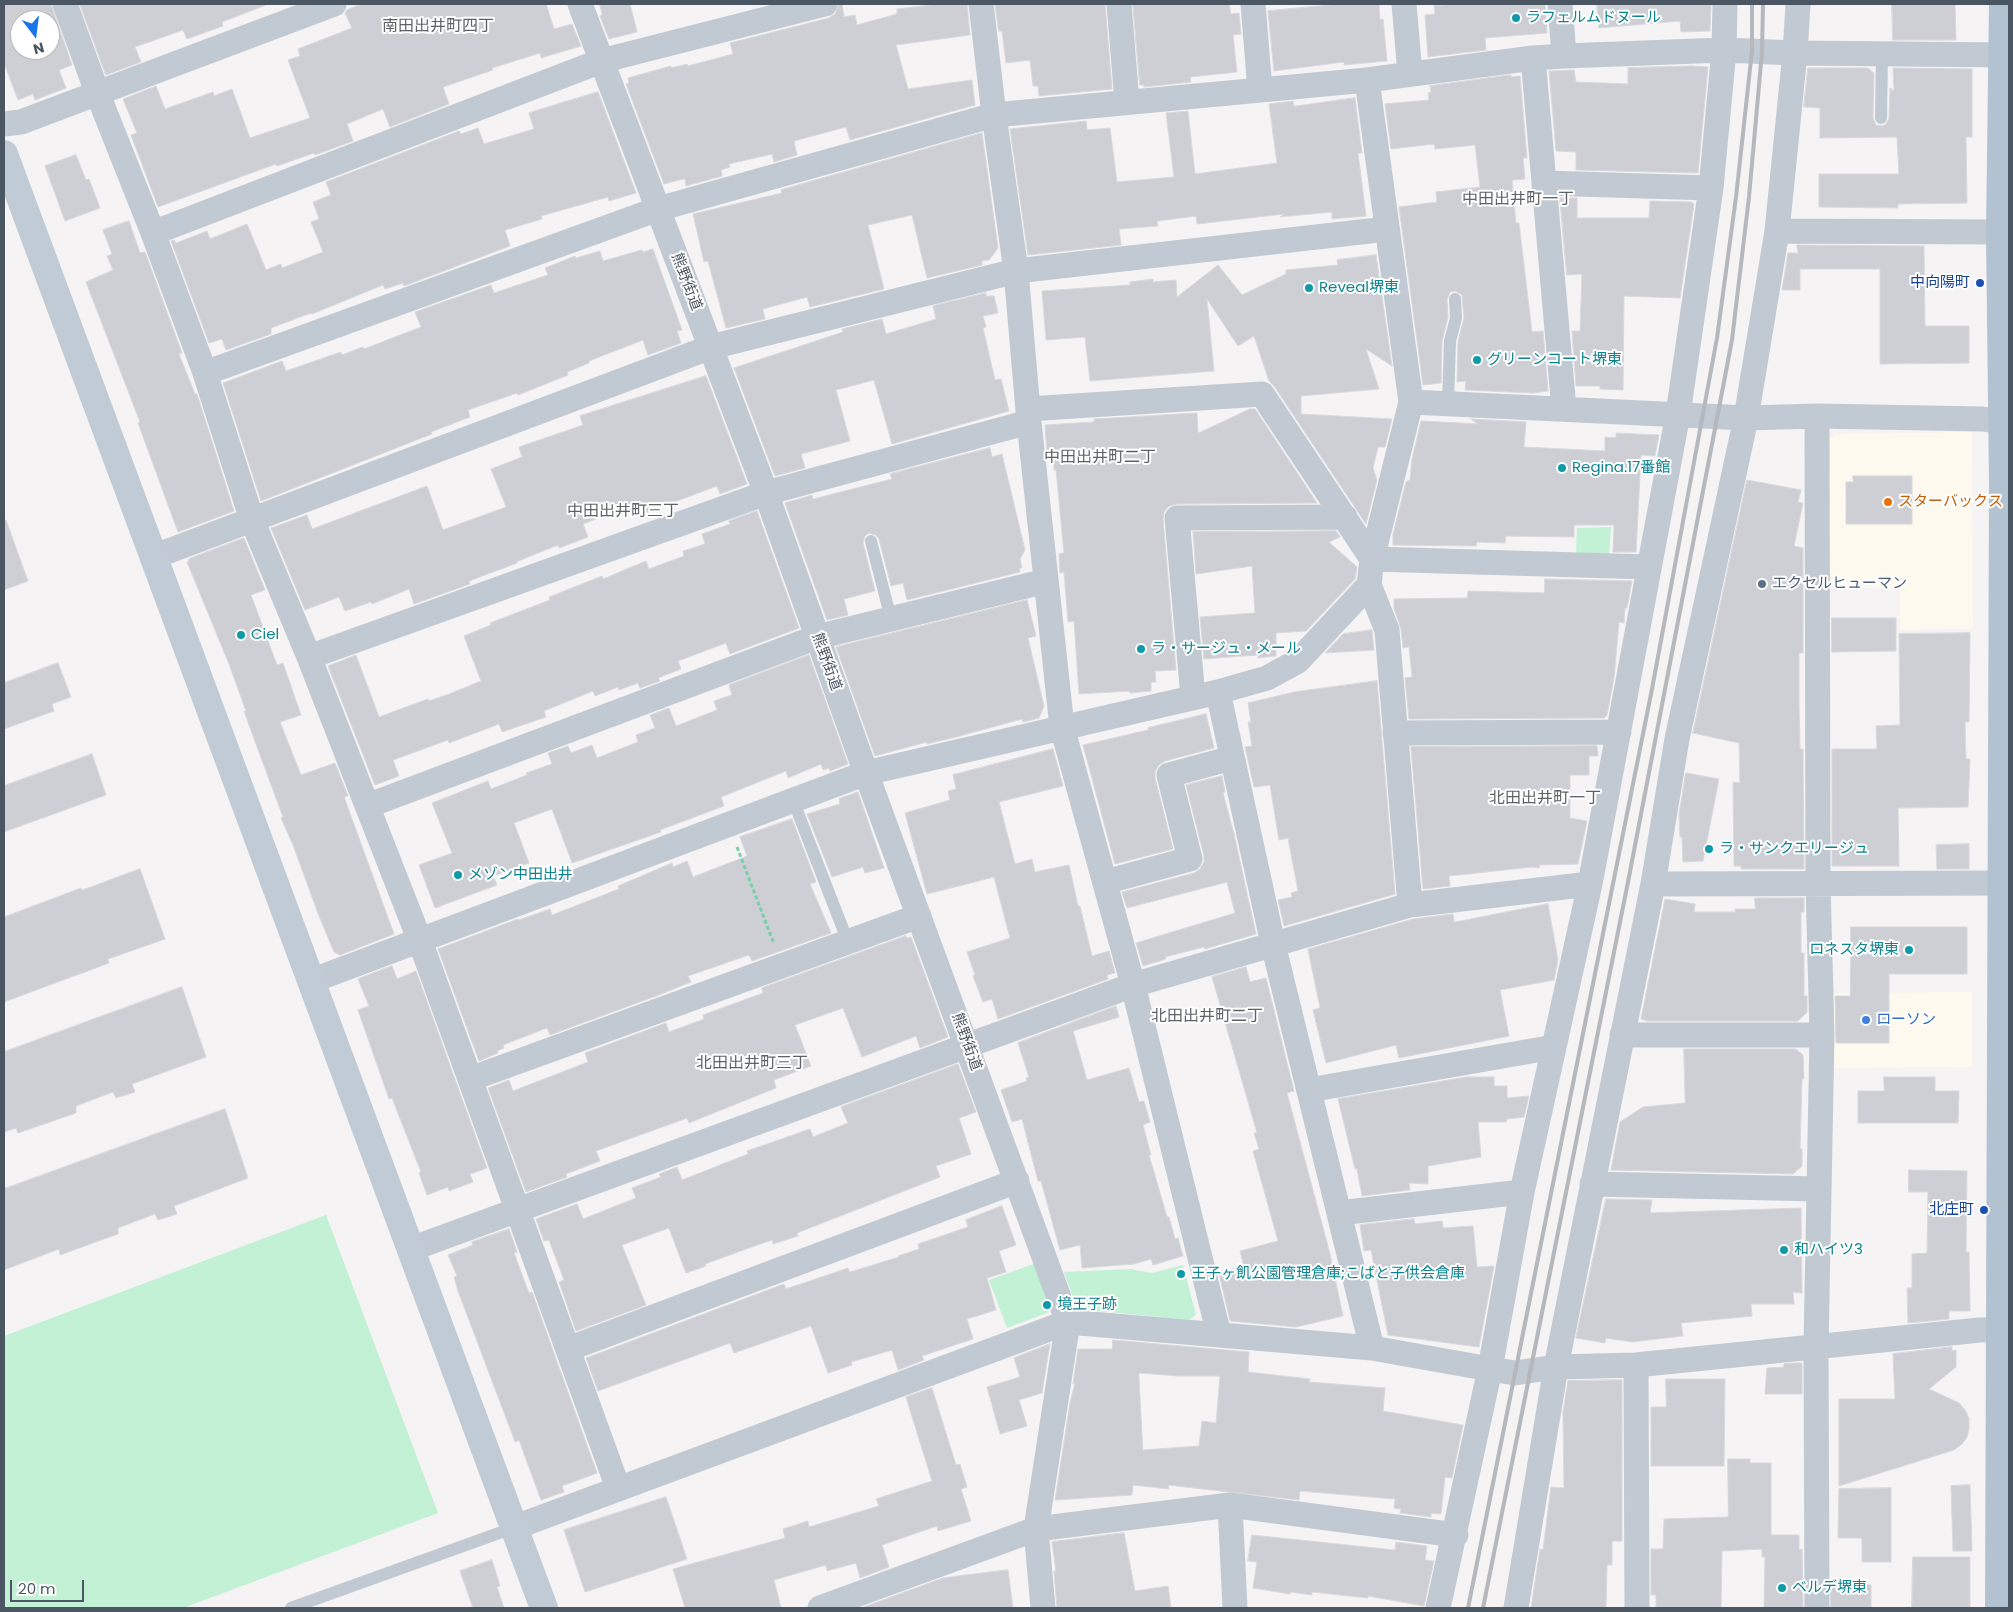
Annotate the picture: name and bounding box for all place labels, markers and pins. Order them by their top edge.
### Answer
place label: ラフェルムドヌール [1526,9,1661,27]
marker: ラフェルムドヌール [1510,12,1522,24]
place label: 中向陽町 [1910,274,1970,292]
marker: 中向陽町 [1974,277,1986,289]
place label: Reveal堺東 [1319,279,1399,297]
marker: Reveal堺東 [1303,282,1315,294]
place label: グリーンコート堺東 [1487,351,1622,369]
marker: グリーンコート堺東 [1471,354,1483,366]
place label: Regina.17番館 [1572,459,1670,477]
marker: Regina.17番館 [1556,462,1568,474]
place label: スターバックス [1898,493,2003,511]
marker: スターバックス [1882,496,1894,508]
place label: エクセルヒューマン [1772,575,1907,593]
marker: エクセルヒューマン [1756,578,1768,590]
place label: Ciel [251,626,279,644]
marker: Ciel [235,629,247,641]
place label: ラ・サージュ・メール [1151,640,1301,658]
marker: ラ・サージュ・メール [1135,643,1147,655]
place label: ラ・サンクエリージュ [1719,840,1869,858]
marker: ラ・サンクエリージュ [1703,843,1715,855]
place label: メゾン中田出井 [468,866,573,884]
marker: メゾン中田出井 [452,869,464,881]
place label: ロネスタ堺東 [1809,941,1899,959]
marker: ロネスタ堺東 [1903,944,1915,956]
place label: ローソン [1876,1011,1936,1029]
marker: ローソン [1860,1014,1872,1026]
place label: 北庄町 [1929,1201,1974,1219]
marker: 北庄町 [1978,1204,1990,1216]
place label: 和ハイツ3 [1794,1241,1863,1259]
marker: 和ハイツ3 [1778,1244,1790,1256]
place label: 王子ヶ飢公園管理倉庫;こばと子供会倉庫 [1191,1265,1465,1283]
marker: 王子ヶ飢公園管理倉庫;こばと子供会倉庫 [1175,1268,1187,1280]
place label: 境王子跡 [1057,1296,1117,1314]
marker: 境王子跡 [1041,1299,1053,1311]
place label: ベルデ堺東 [1792,1579,1867,1597]
marker: ベルデ堺東 [1776,1582,1788,1594]

